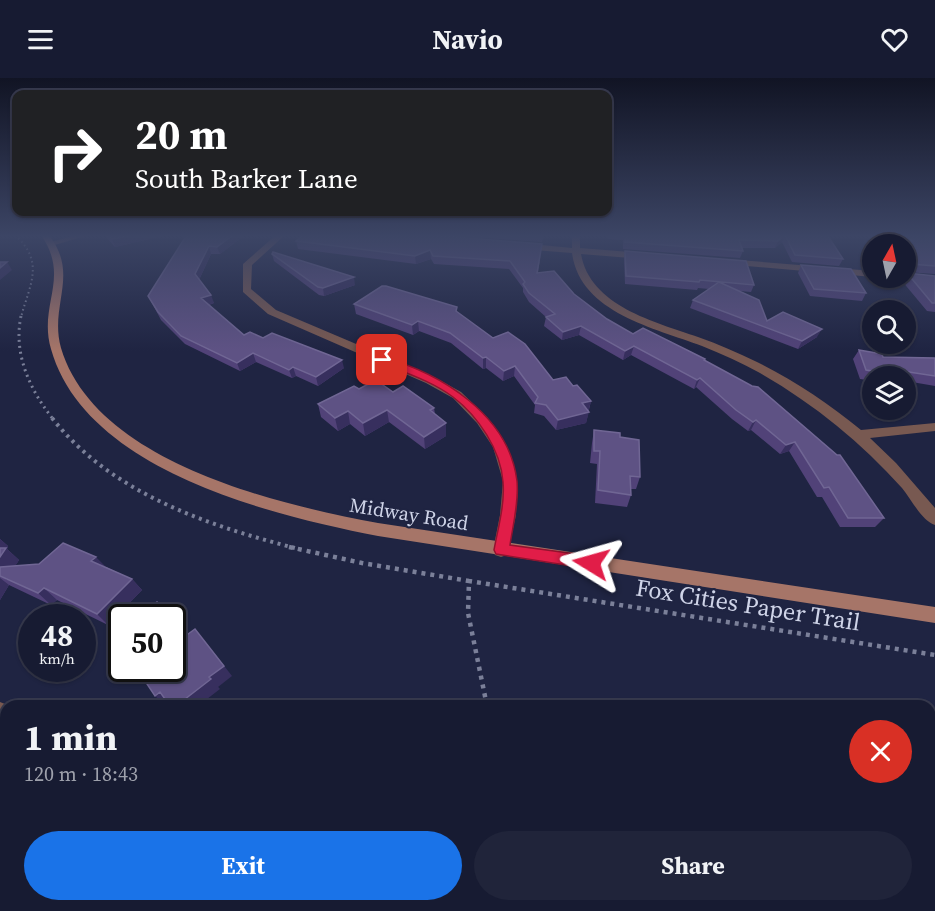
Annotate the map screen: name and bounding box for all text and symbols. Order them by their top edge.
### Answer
text: Navio [432,21,503,58]
icon: menu [24,23,57,56]
icon: heart [878,23,911,56]
text: 20 m [135,105,228,163]
icon: right [36,114,114,192]
text: South Barker Lane [135,160,358,197]
north arrow [862,234,916,288]
map controls [862,234,916,420]
button: search [862,300,916,354]
pin [356,334,407,385]
icon: arrive [365,343,398,376]
button: layers [862,366,916,420]
street label: Midway Road [347,491,471,537]
position arrow [559,531,623,595]
street label: Fox Cities Paper Trail [633,570,863,639]
speed limit sign: 50 [108,604,186,682]
text: 48 [41,615,73,656]
text: km/h [39,648,75,669]
text: 1 min [24,713,117,762]
button: close [849,720,912,783]
text: 120 m · 18:43 [24,760,138,788]
button: Exit [24,831,462,900]
button: Share [474,831,912,900]

